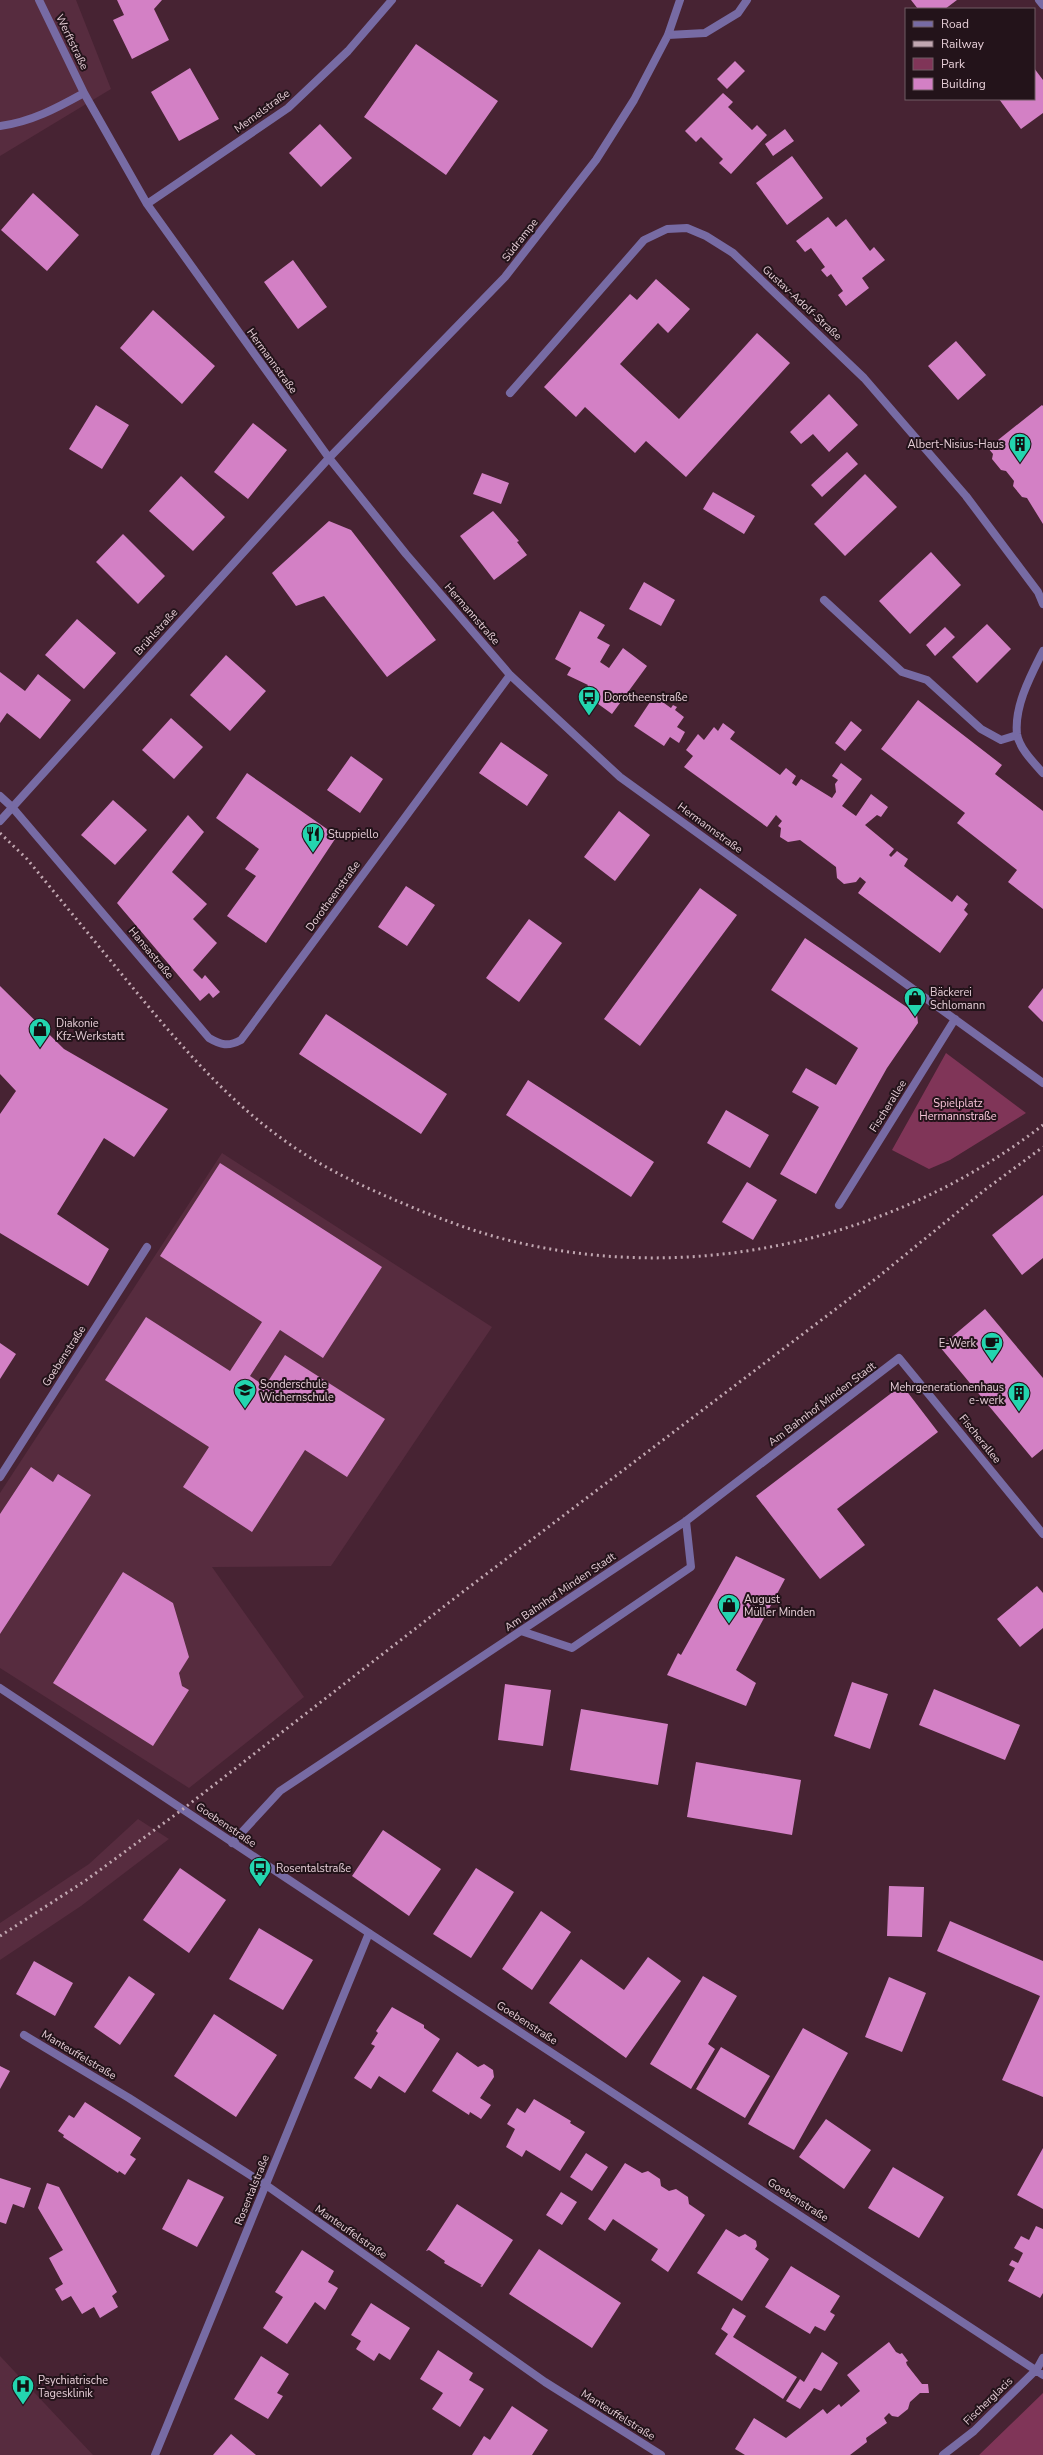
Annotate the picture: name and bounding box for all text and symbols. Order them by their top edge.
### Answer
legend [905,8,1035,100]
street label: Werftstraße [52,12,92,72]
text: Road [941,16,969,32]
text: Railway [941,36,985,52]
text: Park [941,56,966,72]
text: Building [941,76,986,92]
street label: Memelstraße [231,86,293,136]
street label: Südrampe [498,215,542,265]
street label: Gustav-Adolf-Straße [759,262,845,344]
street label: Hermannstraße [243,325,301,397]
building icon: Albert-Nisius-Haus [1007,431,1033,464]
place label: Albert-Nisius-Haus [908,437,1004,452]
street label: Hermannstraße [441,580,503,648]
street label: Brühlstraße [131,605,181,659]
bus stop icon: Dorotheenstraße [576,684,602,717]
place label: Dorotheenstraße [604,690,688,705]
street label: Hermannstraße [674,799,746,857]
restaurant icon: Stuppiello [300,821,326,854]
place label: Stuppiello [328,827,379,842]
street label: Dorotheenstraße [302,858,364,934]
street label: Hansastraße [125,924,177,982]
shop icon: Bäckerei Schlomann [902,985,928,1018]
place label: Bäckerei Schlomann [930,985,985,1013]
shop icon: Diakonie Kfz-Werkstatt [27,1016,53,1049]
place label: Diakonie Kfz-Werkstatt [56,1016,124,1044]
street label: Fischerallee [866,1077,910,1135]
park label: Spielplatz Hermannstraße [919,1096,997,1124]
street label: Goebenstraße [39,1322,89,1389]
cafe icon: E-Werk [979,1330,1005,1363]
place label: E-Werk [939,1336,976,1351]
street label: Am Bahnhof Minden Stadt [765,1358,879,1449]
school or university icon: Sonderschule Wichernschule [232,1377,258,1410]
place label: Sonderschule Wichernschule [260,1377,334,1405]
place label: Mehrgenerationenhaus e-werk [890,1380,1004,1408]
building icon: Mehrgenerationenhaus e-werk [1006,1380,1032,1413]
street label: Fischerallee [956,1411,1004,1467]
street label: Am Bahnhof Minden Stadt [501,1549,619,1635]
shop icon: August Müller Minden [716,1592,742,1625]
place label: August Müller Minden [744,1592,815,1620]
street label: Goebenstraße [193,1799,259,1851]
bus stop icon: Rosentalstraße [247,1855,273,1888]
place label: Rosentalstraße [276,1861,351,1876]
street label: Goebenstraße [494,1998,561,2048]
street label: Manteuffelstraße [39,2027,119,2083]
street label: Rosentalstraße [231,2152,273,2228]
street label: Goebenstraße [765,2175,832,2225]
street label: Manteuffelstraße [312,2202,390,2263]
hospital icon: Psychiatrische Tagesklinik [10,2373,36,2406]
place label: Psychiatrische Tagesklinik [38,2373,108,2401]
street label: Fischerglacis [960,2374,1016,2428]
street label: Manteuffelstraße [578,2386,658,2444]

